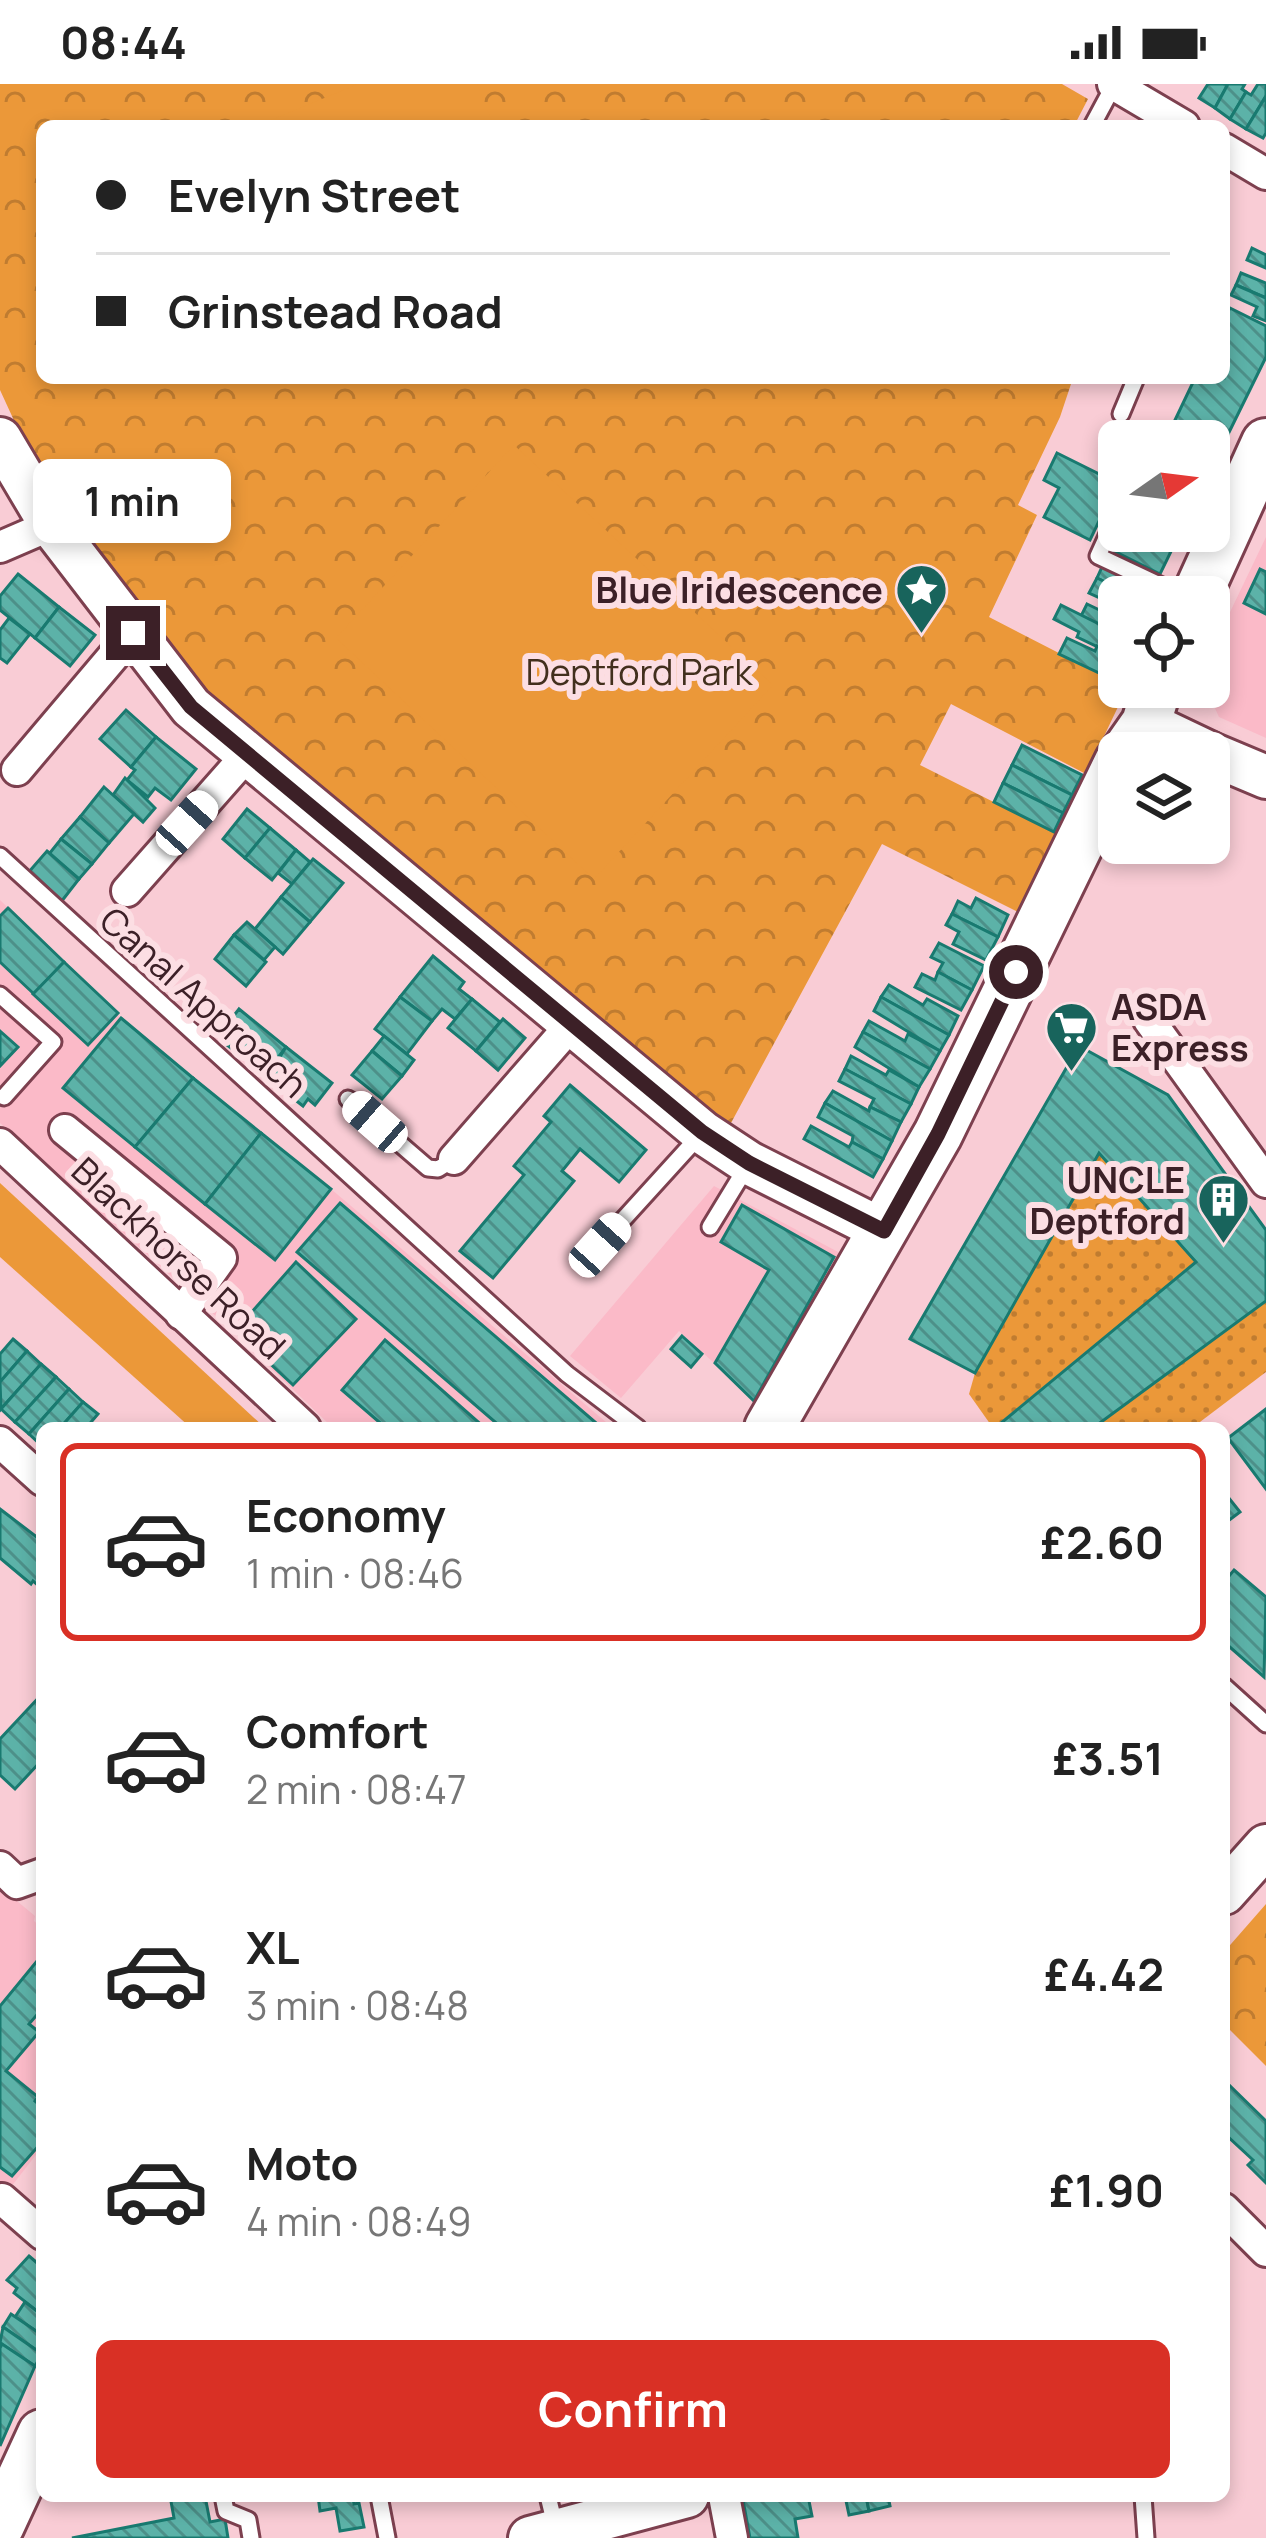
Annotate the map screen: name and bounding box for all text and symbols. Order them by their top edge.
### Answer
text: 08:44 [60,11,187,73]
text: Evelyn Street [168,164,461,226]
text: Grinstead Road [168,280,503,342]
north arrow [1098,420,1230,552]
map controls [1098,420,1230,864]
callout: 1 min [34,459,232,543]
text: 1 min [84,474,180,528]
place icon: Blue Iridescence [894,561,950,635]
place label: Blue Iridescence [595,565,883,614]
button: locate [1098,576,1230,708]
route end [106,606,160,660]
park label: Deptford Park [526,647,753,696]
button: layers [1098,732,1230,864]
car [150,784,224,862]
street label: Canal Approach [90,896,318,1108]
route start [989,945,1043,999]
place label: ASDA Express [1111,982,1249,1072]
supermarket icon: ASDA Express [1044,999,1100,1073]
car [336,1085,414,1159]
street label: Blackhorse Road [61,1146,297,1370]
place label: UNCLE Deptford [1030,1155,1185,1245]
building icon: UNCLE Deptford [1196,1172,1252,1246]
car [563,1206,637,1284]
text: Economy [246,1484,446,1546]
icon: car [102,1488,210,1596]
text: £2.60 [1040,1511,1164,1573]
text: 1 min · 08:46 [246,1546,464,1600]
text: Comfort [246,1700,429,1762]
icon: car [102,1704,210,1812]
text: £3.51 [1052,1727,1164,1789]
text: 2 min · 08:47 [246,1762,466,1816]
text: XL [246,1916,300,1978]
icon: car [102,1920,210,2028]
text: £4.42 [1044,1943,1164,2005]
text: 3 min · 08:48 [246,1978,469,2032]
text: Moto [246,2132,358,2194]
icon: car [102,2136,210,2244]
text: £1.90 [1049,2159,1164,2221]
text: 4 min · 08:49 [246,2194,471,2248]
button: Confirm [96,2340,1170,2478]

